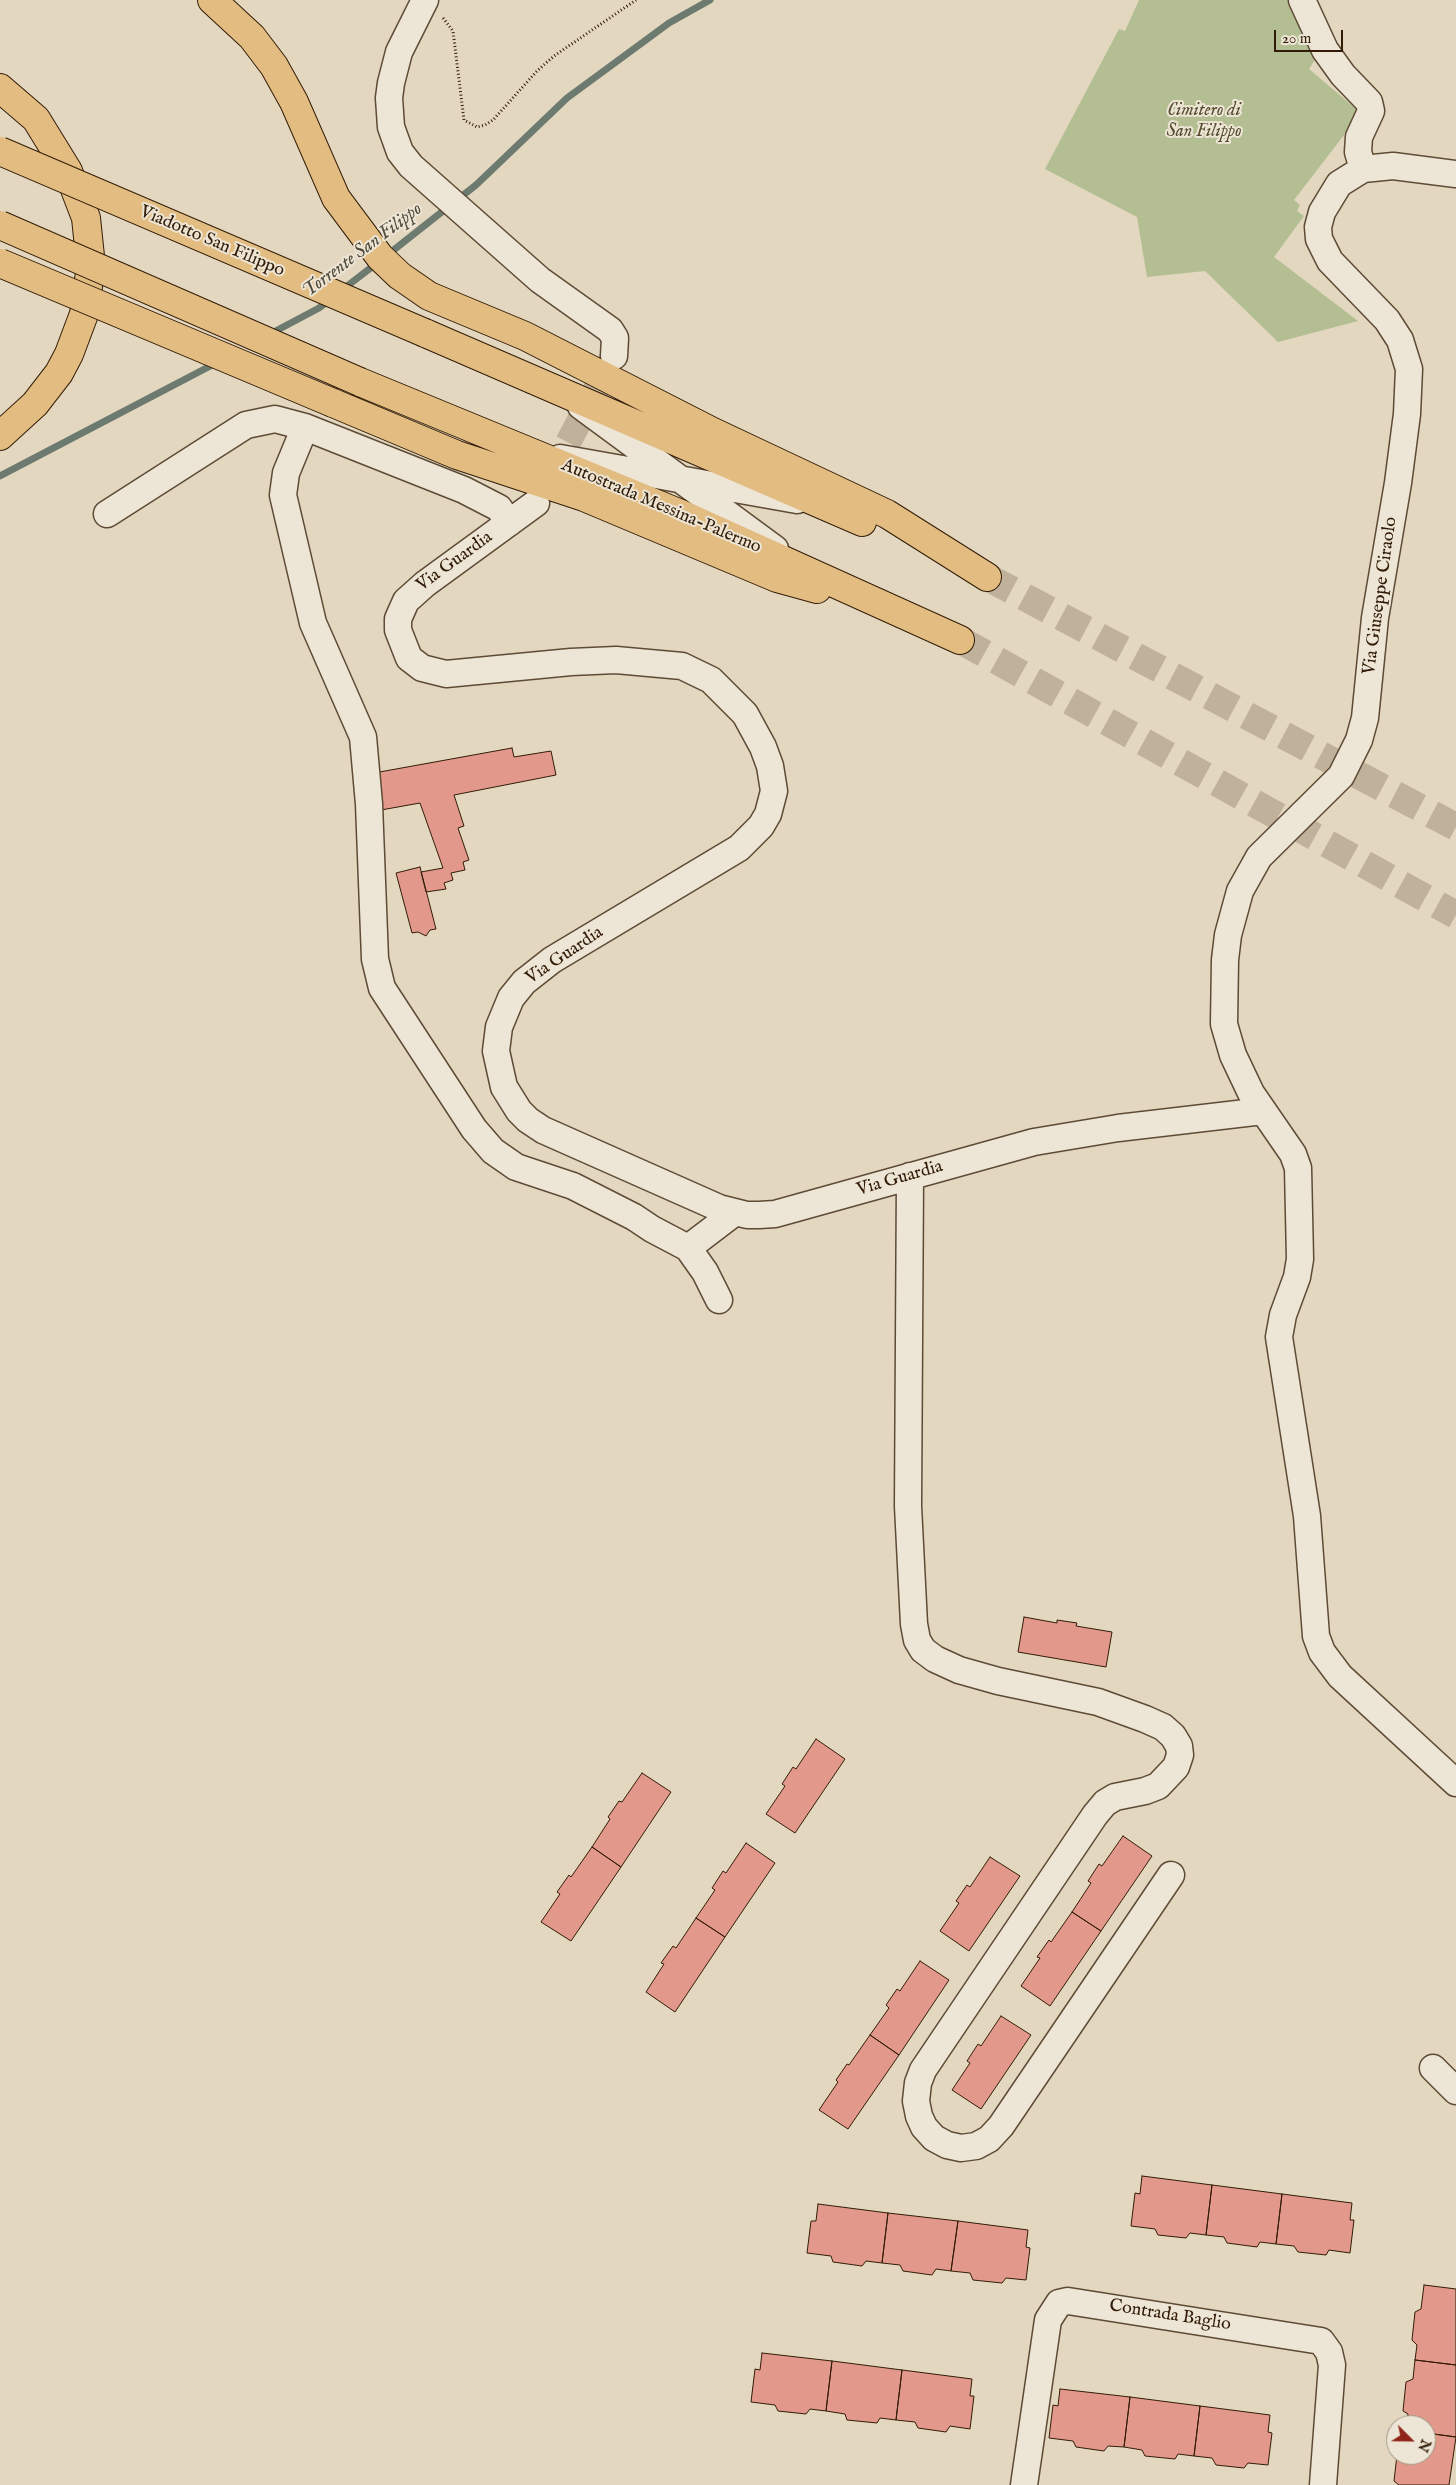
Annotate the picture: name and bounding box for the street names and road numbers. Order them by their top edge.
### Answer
street label: Viadotto San Filippo [136,202,288,282]
street label: Autostrada Messina-Palermo [558,455,764,559]
street label: Via Giuseppe Ciraolo [1359,516,1403,676]
street label: Via Guardia [413,527,497,597]
street label: Via Guardia [522,922,608,990]
street label: Via Guardia [854,1156,946,1202]
street label: Contrada Baglio [1108,2296,1232,2336]

